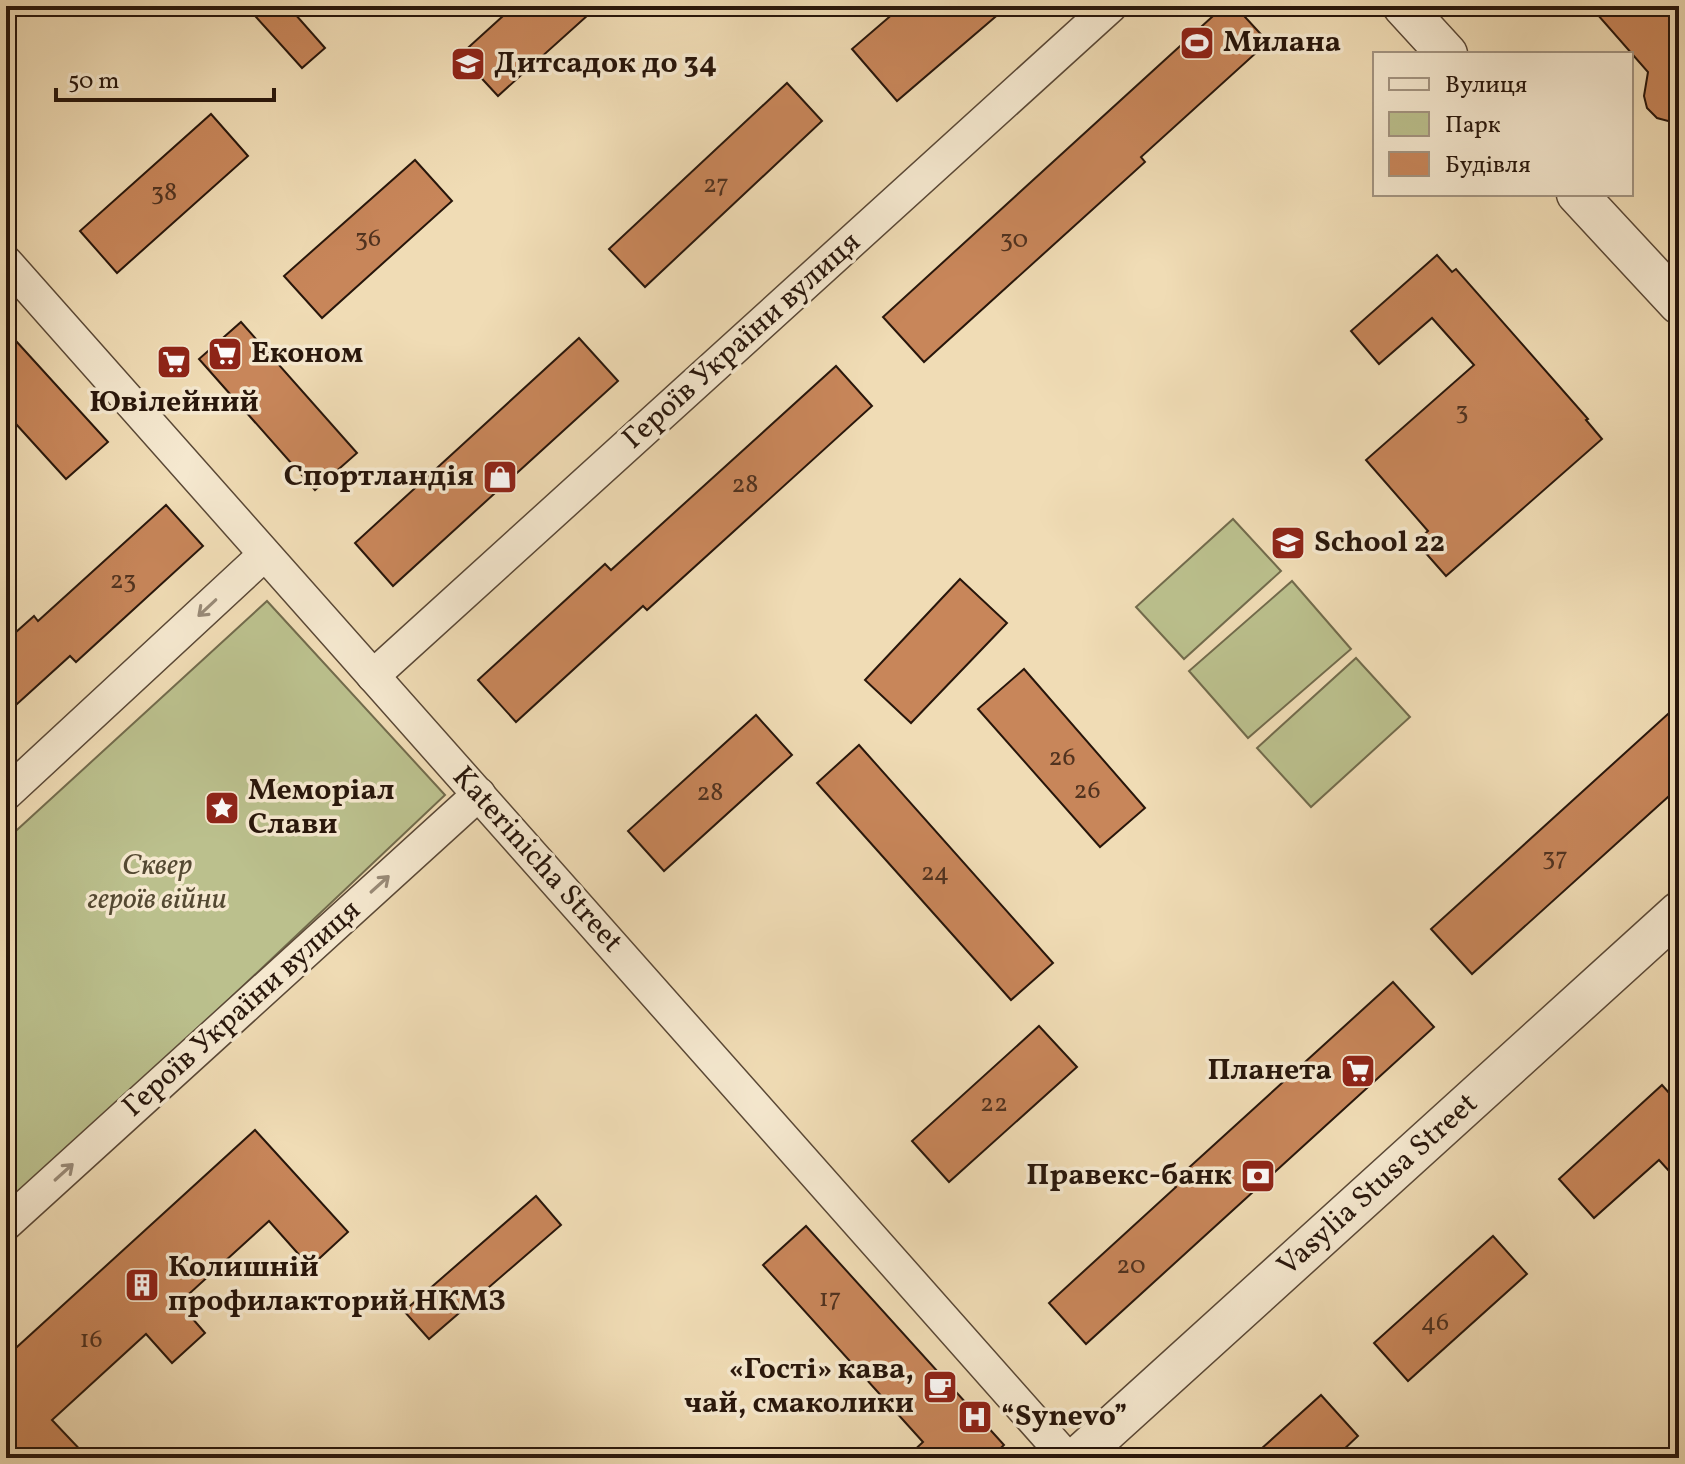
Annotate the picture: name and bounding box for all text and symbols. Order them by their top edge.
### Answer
place label: Милана [1223,22,1341,64]
sports icon: Милана [1178,24,1216,62]
place label: Дитсадок до 34 [494,43,717,85]
school or university icon: Дитсадок до 34 [449,45,487,83]
scale bar [56,52,274,102]
legend [1373,52,1633,196]
text: 50 m [68,65,120,99]
text: Вулиця [1445,69,1527,103]
text: Парк [1445,109,1501,143]
text: Будівля [1445,149,1531,183]
house number: 27 [703,167,729,203]
house number: 38 [151,175,177,211]
house number: 36 [355,221,381,257]
street label: Героїв України вулиця [614,222,870,460]
house number: 30 [1000,222,1028,258]
place label: Економ [251,333,363,375]
supermarket icon: Економ [206,335,244,373]
supermarket icon: Ювілейний [155,343,193,381]
place label: Ювілейний [89,382,259,424]
house number: 3 [1455,394,1469,430]
place label: Спортландія [284,456,474,498]
shop icon: Спортландія [481,458,519,496]
house number: 28 [731,467,759,503]
place label: School 22 [1314,522,1445,564]
school or university icon: School 22 [1269,524,1307,562]
house number: 23 [110,563,136,599]
one-way arrow [198,598,218,616]
house number: 26 [1048,740,1076,776]
street label: Katerinicha Street [442,758,632,962]
place label: Меморіал Слави [248,770,395,846]
house number: 26 [1073,773,1101,809]
house number: 28 [696,775,724,811]
place icon: Меморіал Слави [203,789,241,827]
house number: 37 [1542,840,1568,876]
park label: Сквер героїв війни [87,845,227,921]
house number: 24 [921,855,949,891]
one-way arrow [370,875,390,893]
street label: Героїв України вулиця [114,890,370,1128]
place label: Планета [1208,1050,1332,1092]
supermarket icon: Планета [1339,1052,1377,1090]
street label: Vasylia Stusa Street [1269,1084,1487,1286]
house number: 22 [980,1086,1008,1122]
place label: Правекс-банк [1026,1155,1232,1197]
bank icon: Правекс-банк [1239,1157,1277,1195]
one-way arrow [53,1163,73,1181]
place label: Колишній профилакторий НКМЗ [168,1247,506,1323]
house number: 20 [1116,1248,1146,1284]
building icon: Колишній профилакторий НКМЗ [123,1266,161,1304]
house number: 17 [819,1281,841,1317]
house number: 46 [1421,1305,1449,1341]
house number: 16 [79,1322,103,1358]
place label: «Гості» кава, чай, смаколики [684,1349,914,1425]
cafe icon: «Гості» кава, чай, смаколики [921,1368,959,1406]
place label: “Synevo” [1001,1396,1128,1438]
hospital icon: “Synevo” [956,1398,994,1436]

